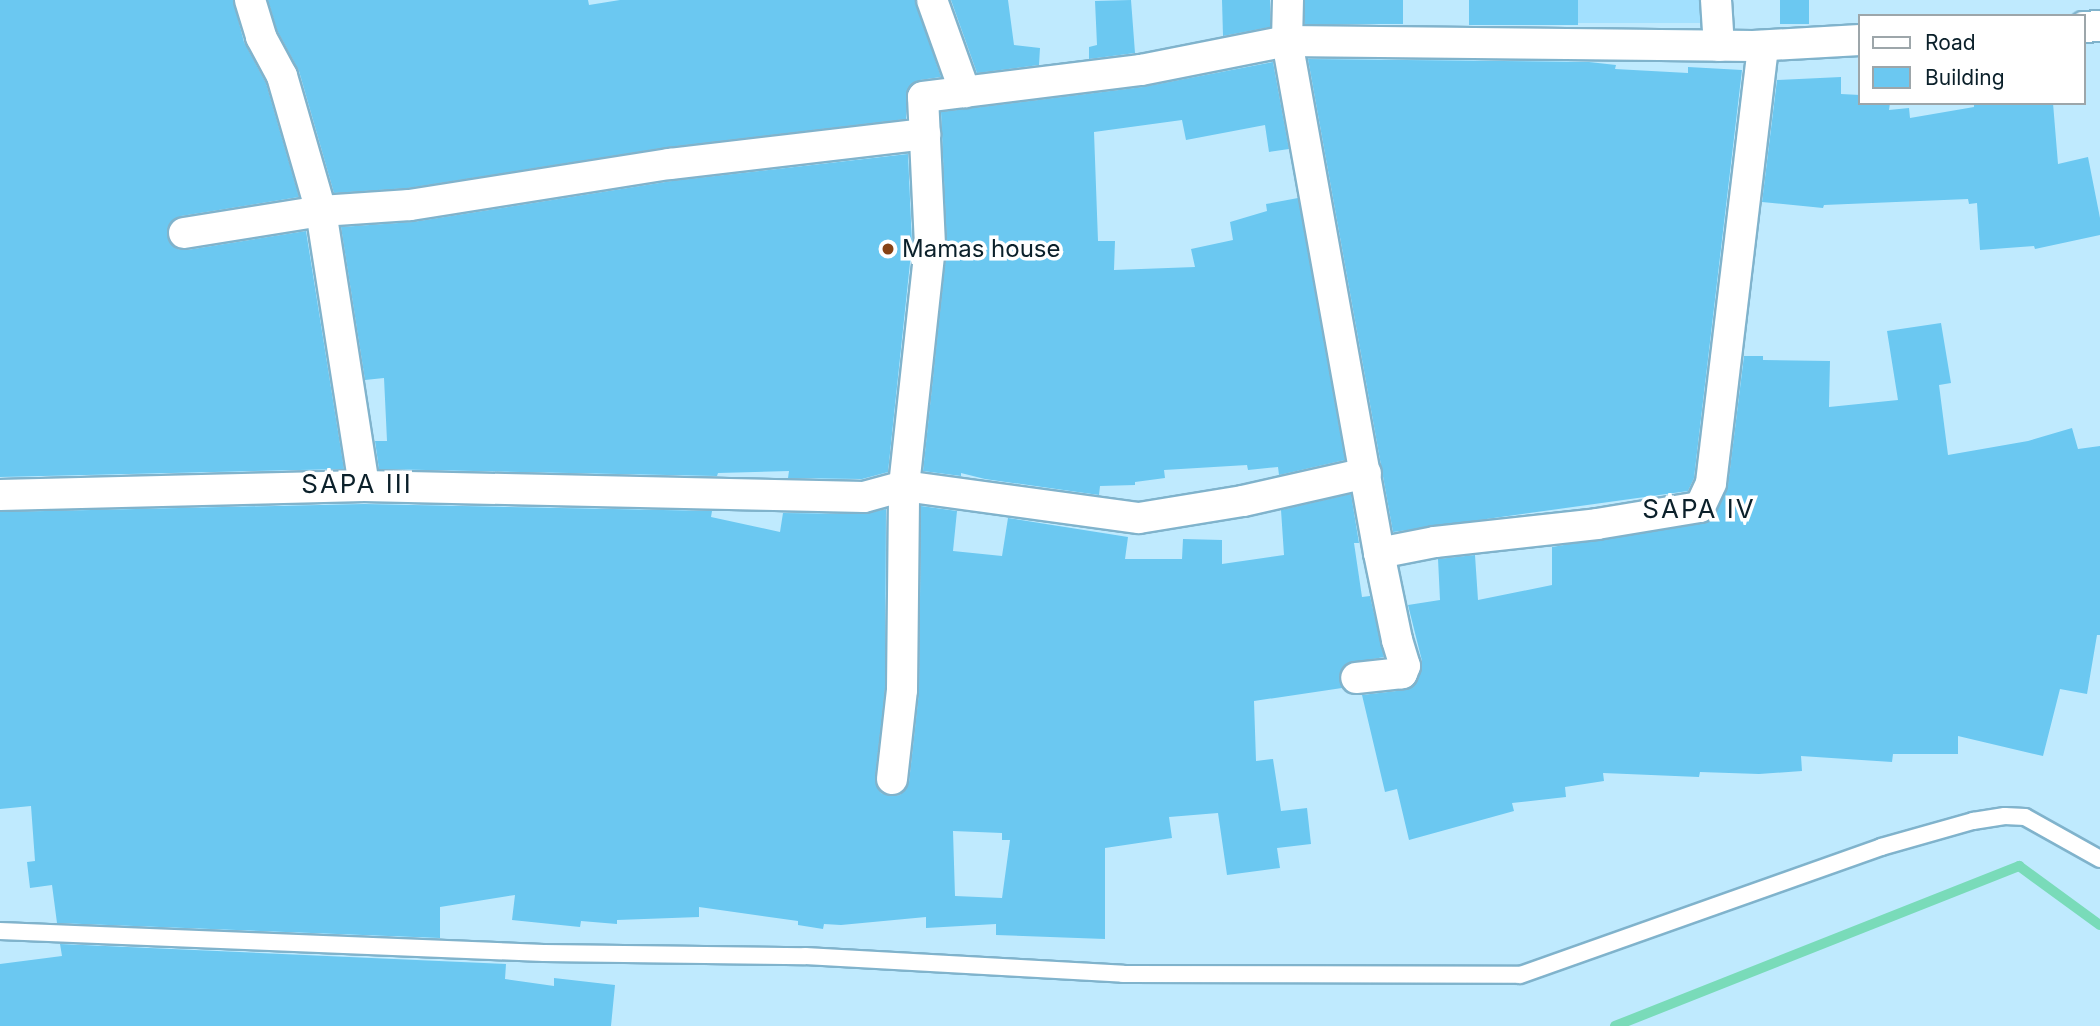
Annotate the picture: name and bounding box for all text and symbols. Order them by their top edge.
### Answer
legend [1858,14,2086,105]
text: Road [1925,30,1976,55]
text: Building [1925,65,2005,90]
place label: Mamas house [902,235,1061,263]
marker: Mamas house [880,241,896,257]
district label: SAPA III [302,468,412,500]
district label: SAPA IV [1643,493,1755,525]

